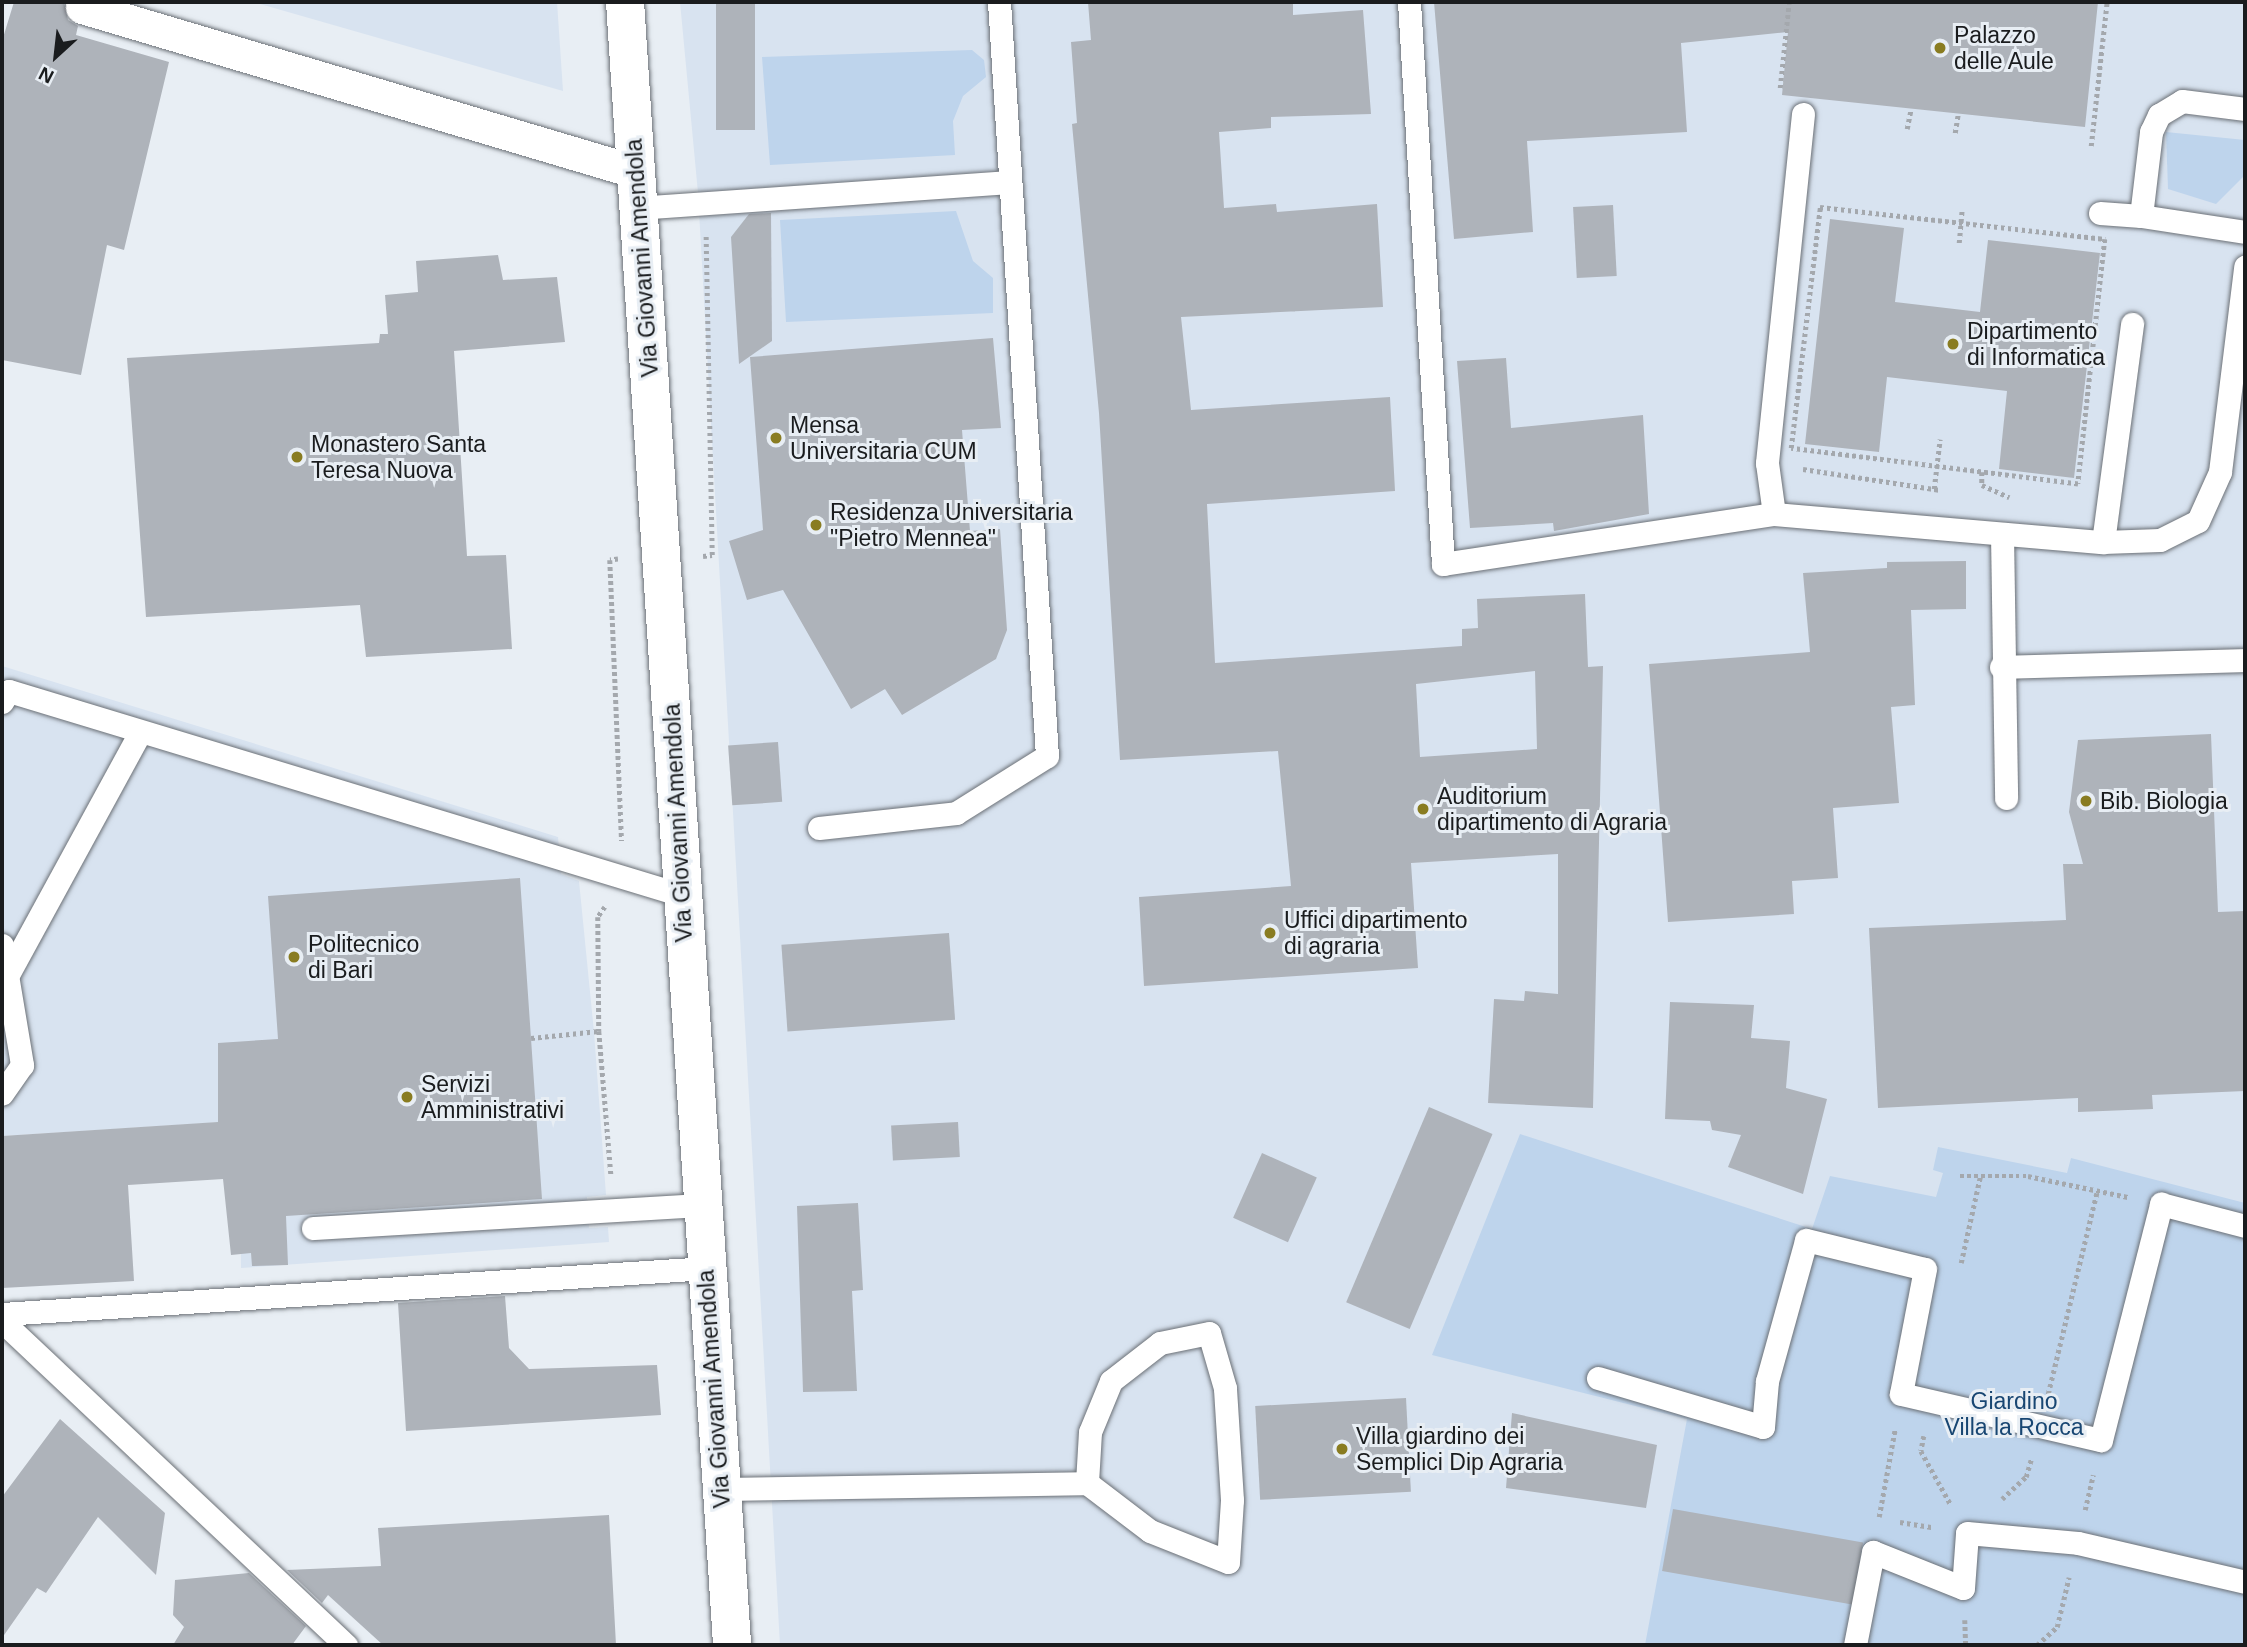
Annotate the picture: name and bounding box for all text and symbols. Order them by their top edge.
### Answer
north arrow [21,21,91,91]
place label: Palazzo delle Aule [1954,21,2055,75]
marker: Palazzo delle Aule [1932,40,1948,56]
text: N [35,63,57,88]
street label: Via Giovanni Amendola [620,137,664,379]
place label: Dipartimento di Informatica [1967,317,2105,371]
marker: Dipartimento di Informatica [1945,336,1961,352]
place label: Mensa Universitaria CUM [790,411,977,465]
place label: Monastero Santa Teresa Nuova [311,430,486,484]
marker: Mensa Universitaria CUM [768,430,784,446]
marker: Monastero Santa Teresa Nuova [289,449,305,465]
place label: Residenza Universitaria "Pietro Mennea" [830,498,1073,552]
marker: Residenza Universitaria "Pietro Mennea" [808,517,824,533]
street label: Via Giovanni Amendola [658,702,698,944]
place label: Auditorium dipartimento di Agraria [1437,782,1668,836]
place label: Bib. Biologia [2100,787,2228,815]
marker: Bib. Biologia [2078,793,2094,809]
marker: Auditorium dipartimento di Agraria [1415,801,1431,817]
place label: Uffici dipartimento di agraria [1284,906,1468,960]
marker: Uffici dipartimento di agraria [1262,925,1278,941]
place label: Politecnico di Bari [308,930,419,984]
marker: Politecnico di Bari [286,949,302,965]
place label: Servizi Amministrativi [421,1070,564,1124]
marker: Servizi Amministrativi [399,1089,415,1105]
street label: Via Giovanni Amendola [692,1268,736,1510]
park label: Giardino Villa la Rocca [1945,1387,2083,1441]
place label: Villa giardino dei Semplici Dip Agraria [1356,1422,1564,1476]
marker: Villa giardino dei Semplici Dip Agraria [1334,1441,1350,1457]

